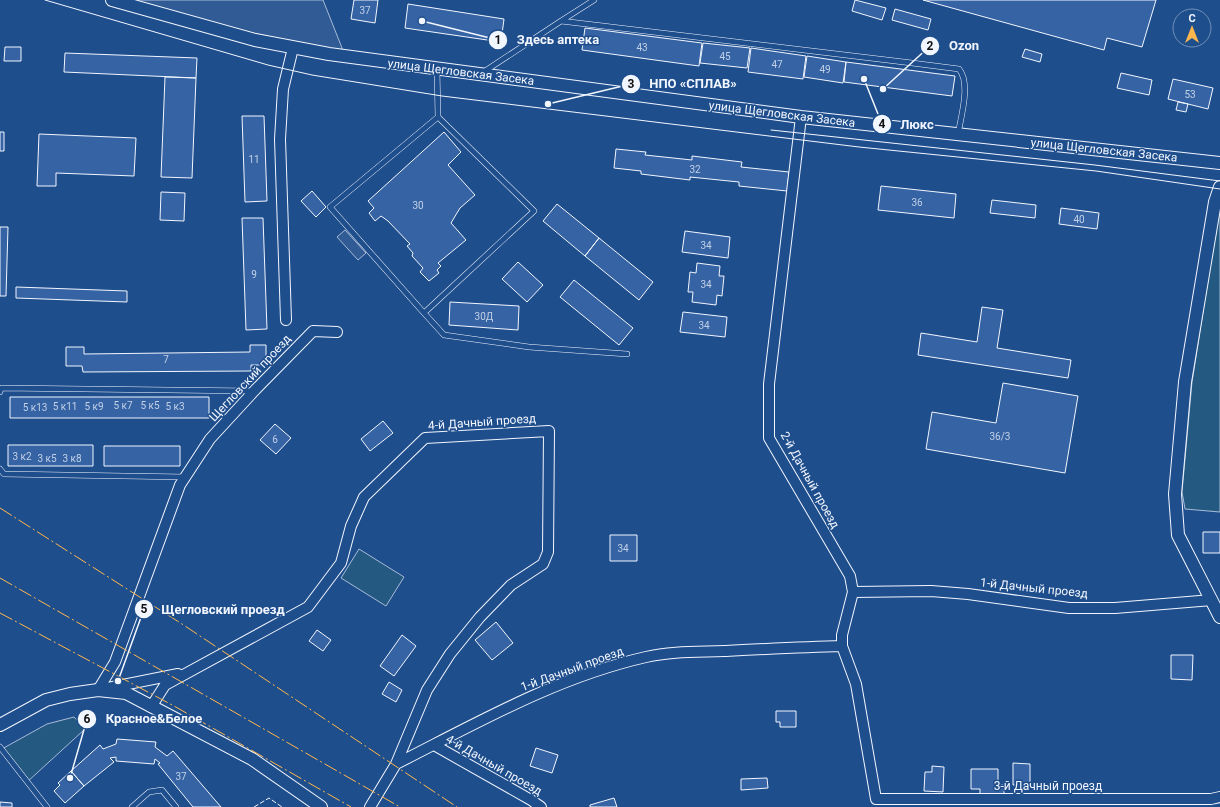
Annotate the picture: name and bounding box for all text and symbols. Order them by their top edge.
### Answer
house number: 37 [359,5,371,16]
north arrow [1172,8,1212,48]
text: С [1188,12,1196,25]
callout: Здесь аптека [488,27,607,52]
text: Здесь аптека [517,32,599,47]
text: 1 [495,33,501,47]
callout: Ozon [920,33,987,58]
text: Ozon [949,38,979,53]
text: 2 [927,39,934,53]
house number: 43 [636,42,648,53]
house number: 45 [719,51,731,62]
street label: улица Щегловская Засека [387,56,535,88]
house number: 47 [771,59,783,70]
house number: 49 [819,64,831,75]
callout: НПО «СПЛАВ» [621,71,745,96]
text: НПО «СПЛАВ» [649,76,737,91]
text: 3 [628,77,635,91]
house number: 53 [1184,89,1196,100]
street label: улица Щегловская Засека [708,98,856,130]
callout: Люкс [872,111,942,136]
text: 4 [879,117,886,131]
text: Люкс [900,117,934,132]
street label: улица Щегловская Засека [1030,135,1178,165]
house number: 11 [248,154,260,165]
house number: 32 [689,164,701,175]
house number: 36 [911,197,923,208]
house number: 30 [412,200,424,211]
house number: 40 [1073,214,1085,225]
house number: 34 [700,240,712,251]
house number: 9 [251,269,257,280]
house number: 34 [700,279,712,290]
house number: 30Д [475,311,494,322]
house number: 34 [698,320,710,331]
street label: Щегловский проезд [206,332,294,424]
house number: 7 [163,354,169,365]
house number: 5 к7 [113,400,133,411]
house number: 5 к5 [140,400,160,411]
house number: 5 к11 [53,401,77,412]
house number: 5 к9 [84,401,104,412]
house number: 5 к3 [165,401,185,412]
house number: 5 к13 [23,402,47,413]
street label: 4-й Дачный проезд [427,411,537,433]
street label: 2-й Дачный проезд [778,429,842,531]
house number: 36/3 [990,431,1011,442]
house number: 6 [272,434,278,445]
house number: 3 к2 [12,451,32,462]
house number: 3 к5 [37,453,57,464]
house number: 3 к8 [62,453,82,464]
house number: 34 [617,543,629,554]
street label: 1-й Дачный проезд [979,575,1089,601]
callout: Щегловский проезд [134,597,293,622]
text: 5 [141,602,148,616]
text: Щегловский проезд [161,602,285,617]
street label: 1-й Дачный проезд [519,644,625,694]
callout: Красное&Белое [77,706,210,731]
text: Красное&Белое [106,711,202,726]
text: 6 [84,712,91,726]
street label: 4-й Дачный проезд [444,732,544,798]
house number: 37 [175,771,187,782]
street label: 3-й Дачный проезд [994,779,1102,793]

